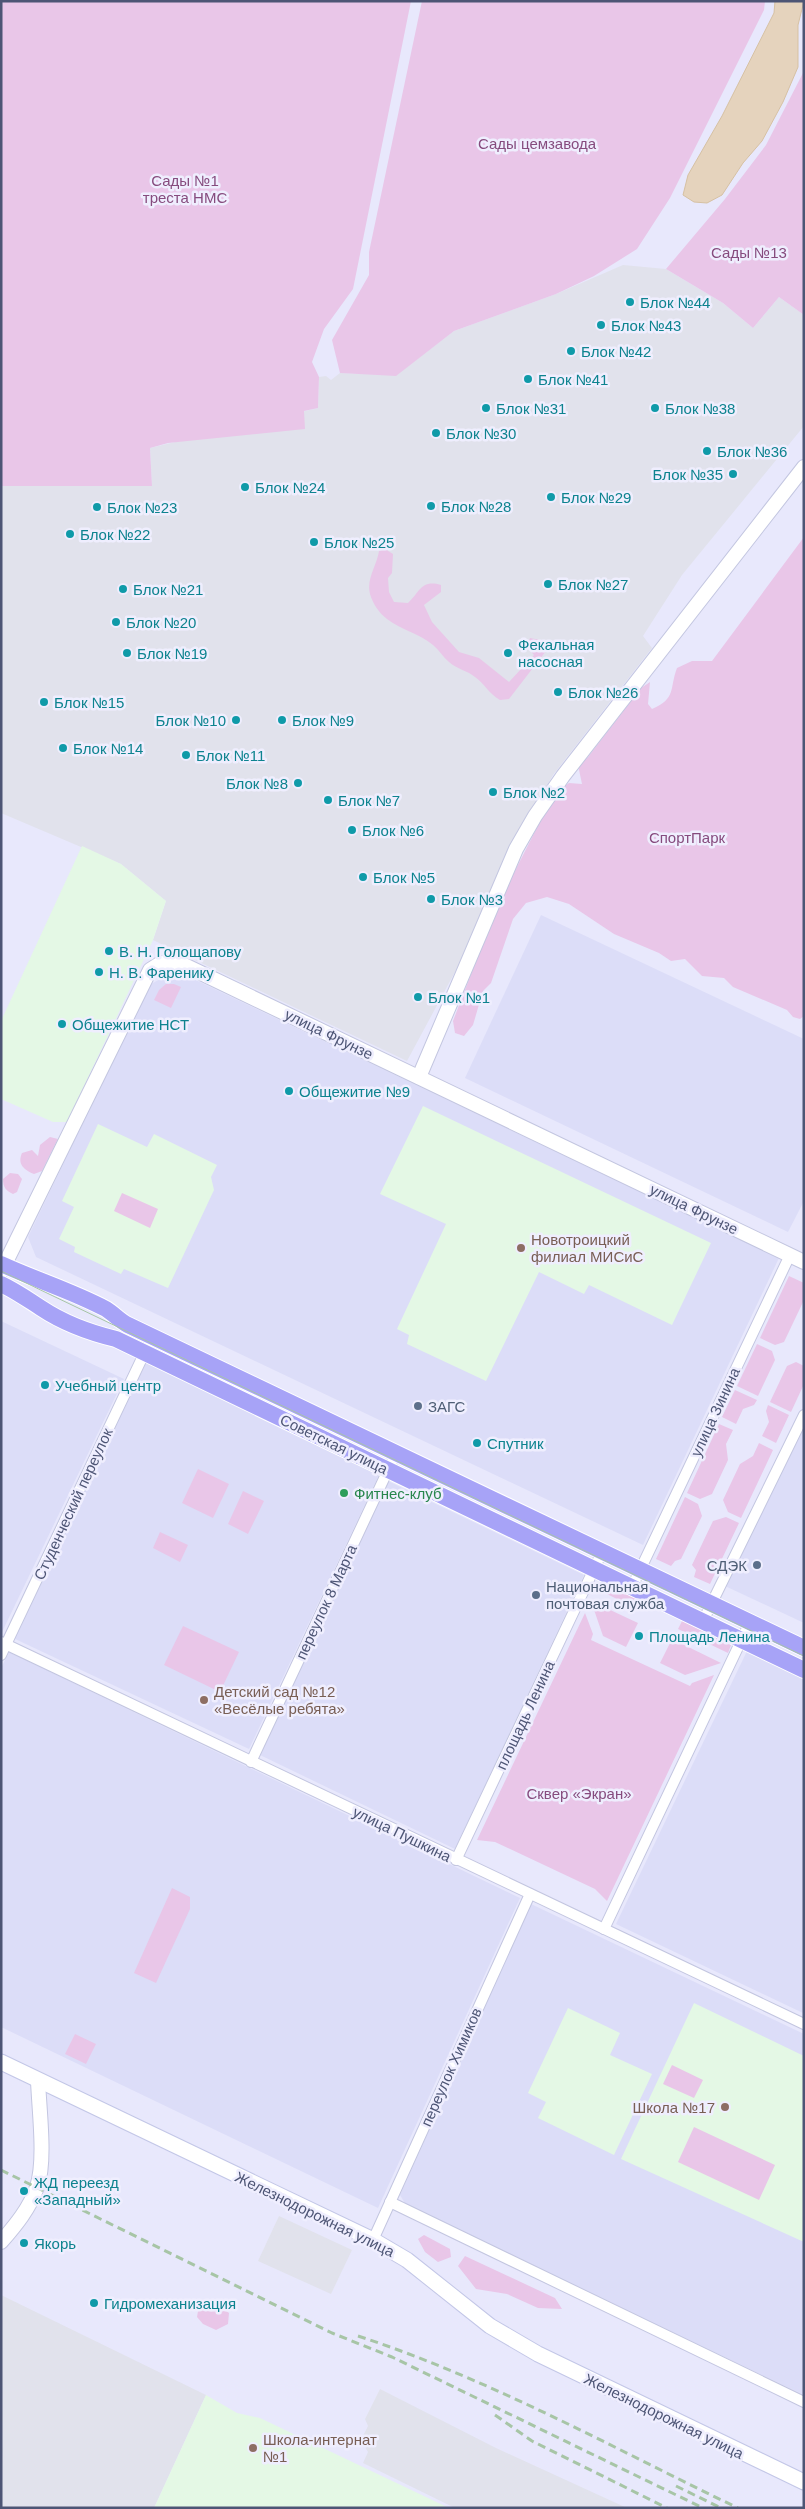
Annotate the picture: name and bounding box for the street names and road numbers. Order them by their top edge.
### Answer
street label: улица Фрунзе [282,1005,376,1063]
street label: улица Фрунзе [647,1180,741,1238]
street label: улица Зинина [687,1364,743,1459]
street label: Советская улица [277,1411,391,1478]
street label: Студенческий переулок [30,1425,116,1583]
street label: переулок 8 Марта [292,1541,360,1662]
street label: площадь Ленина [492,1657,558,1772]
street label: улица Пушкина [350,1803,455,1865]
street label: переулок Химиков [417,2005,485,2129]
street label: Железнодорожная улица [233,2168,398,2260]
street label: Железнодорожная улица [582,2370,747,2462]

